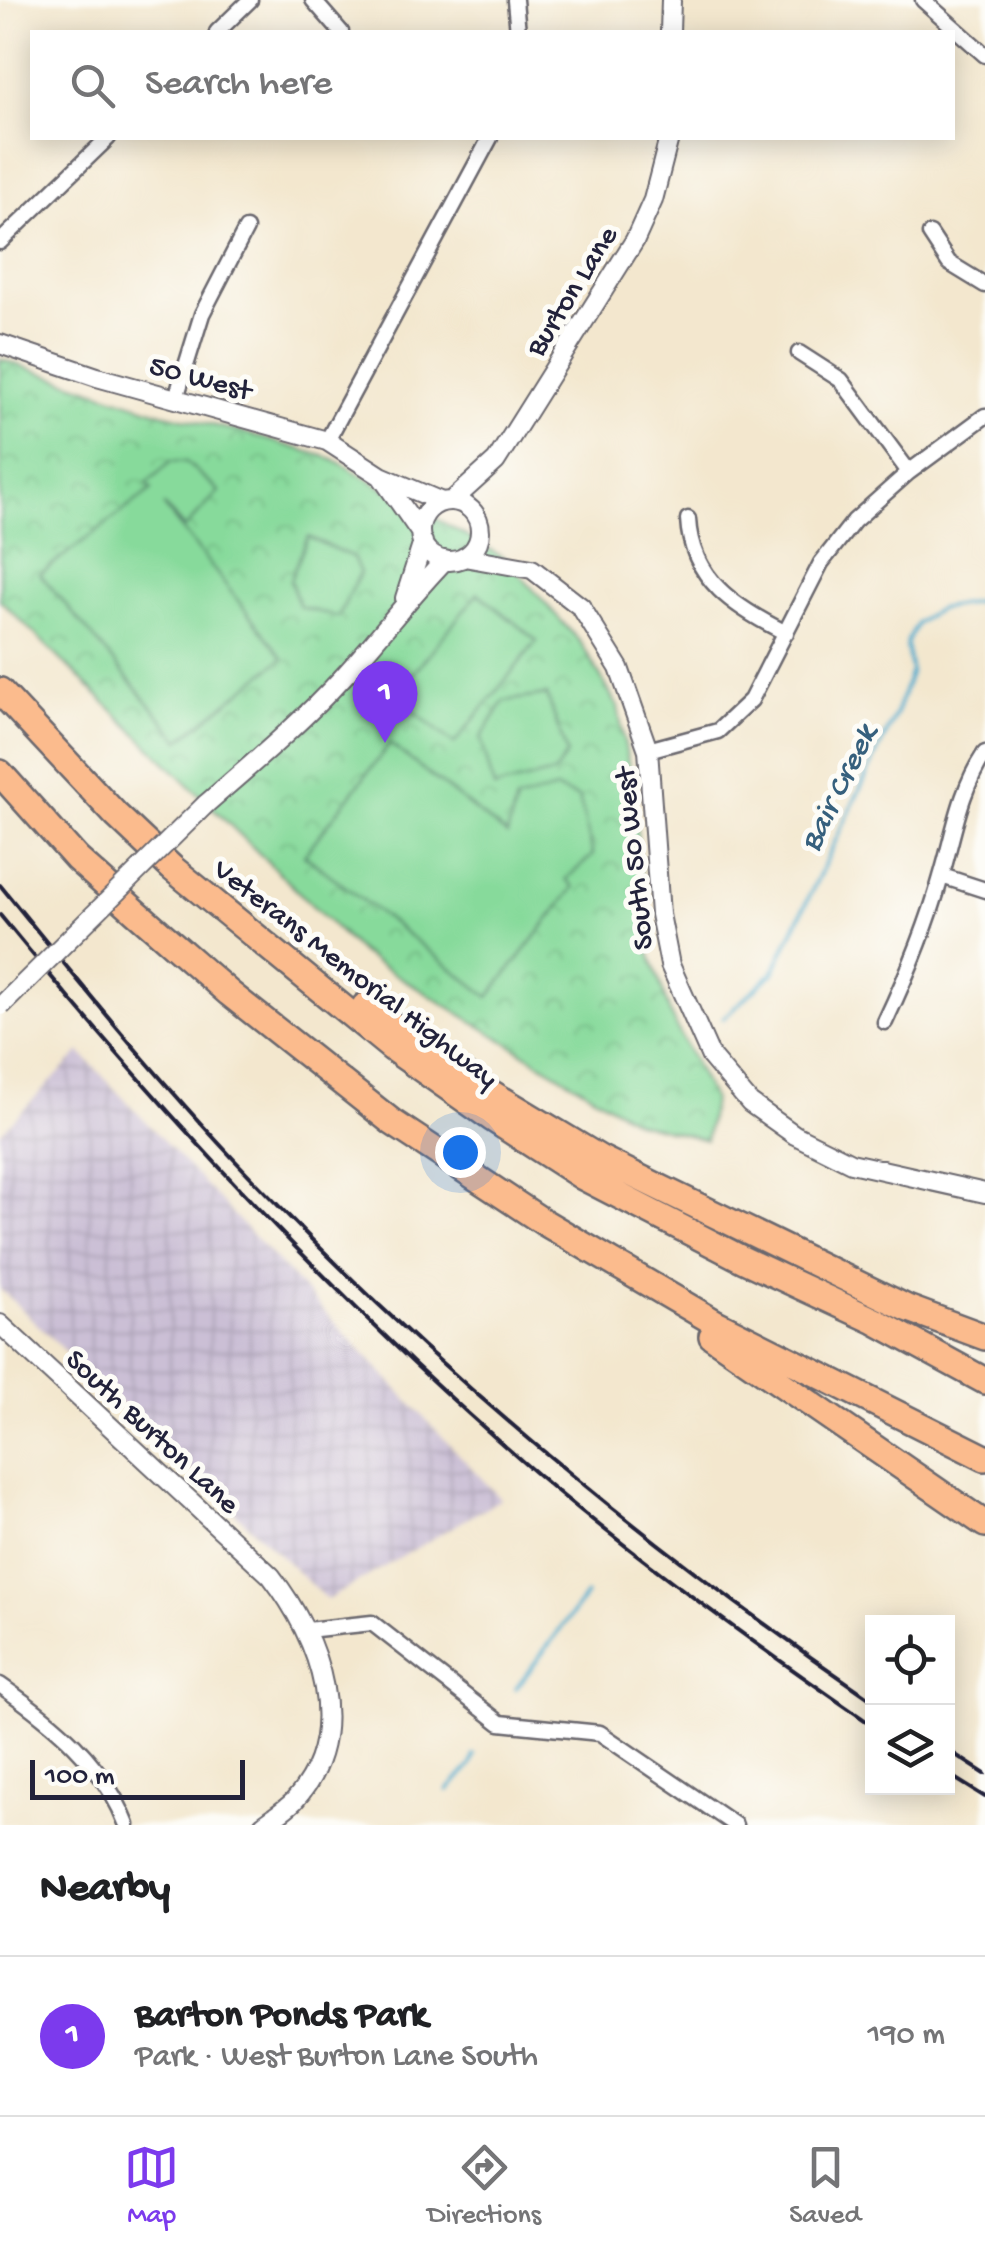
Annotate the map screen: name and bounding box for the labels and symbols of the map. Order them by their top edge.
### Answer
street label: Burton Lane [520,221,628,365]
street label: 50 West [145,350,257,411]
pin: 1 [352,660,418,743]
water label: Bair Creek [794,717,889,859]
street label: South 50 West [609,763,663,951]
street label: Veterans Memorial Highway [204,853,504,1098]
your location [435,1127,486,1178]
street label: South Burton Lane [56,1344,246,1523]
scale bar [30,1755,245,1800]

